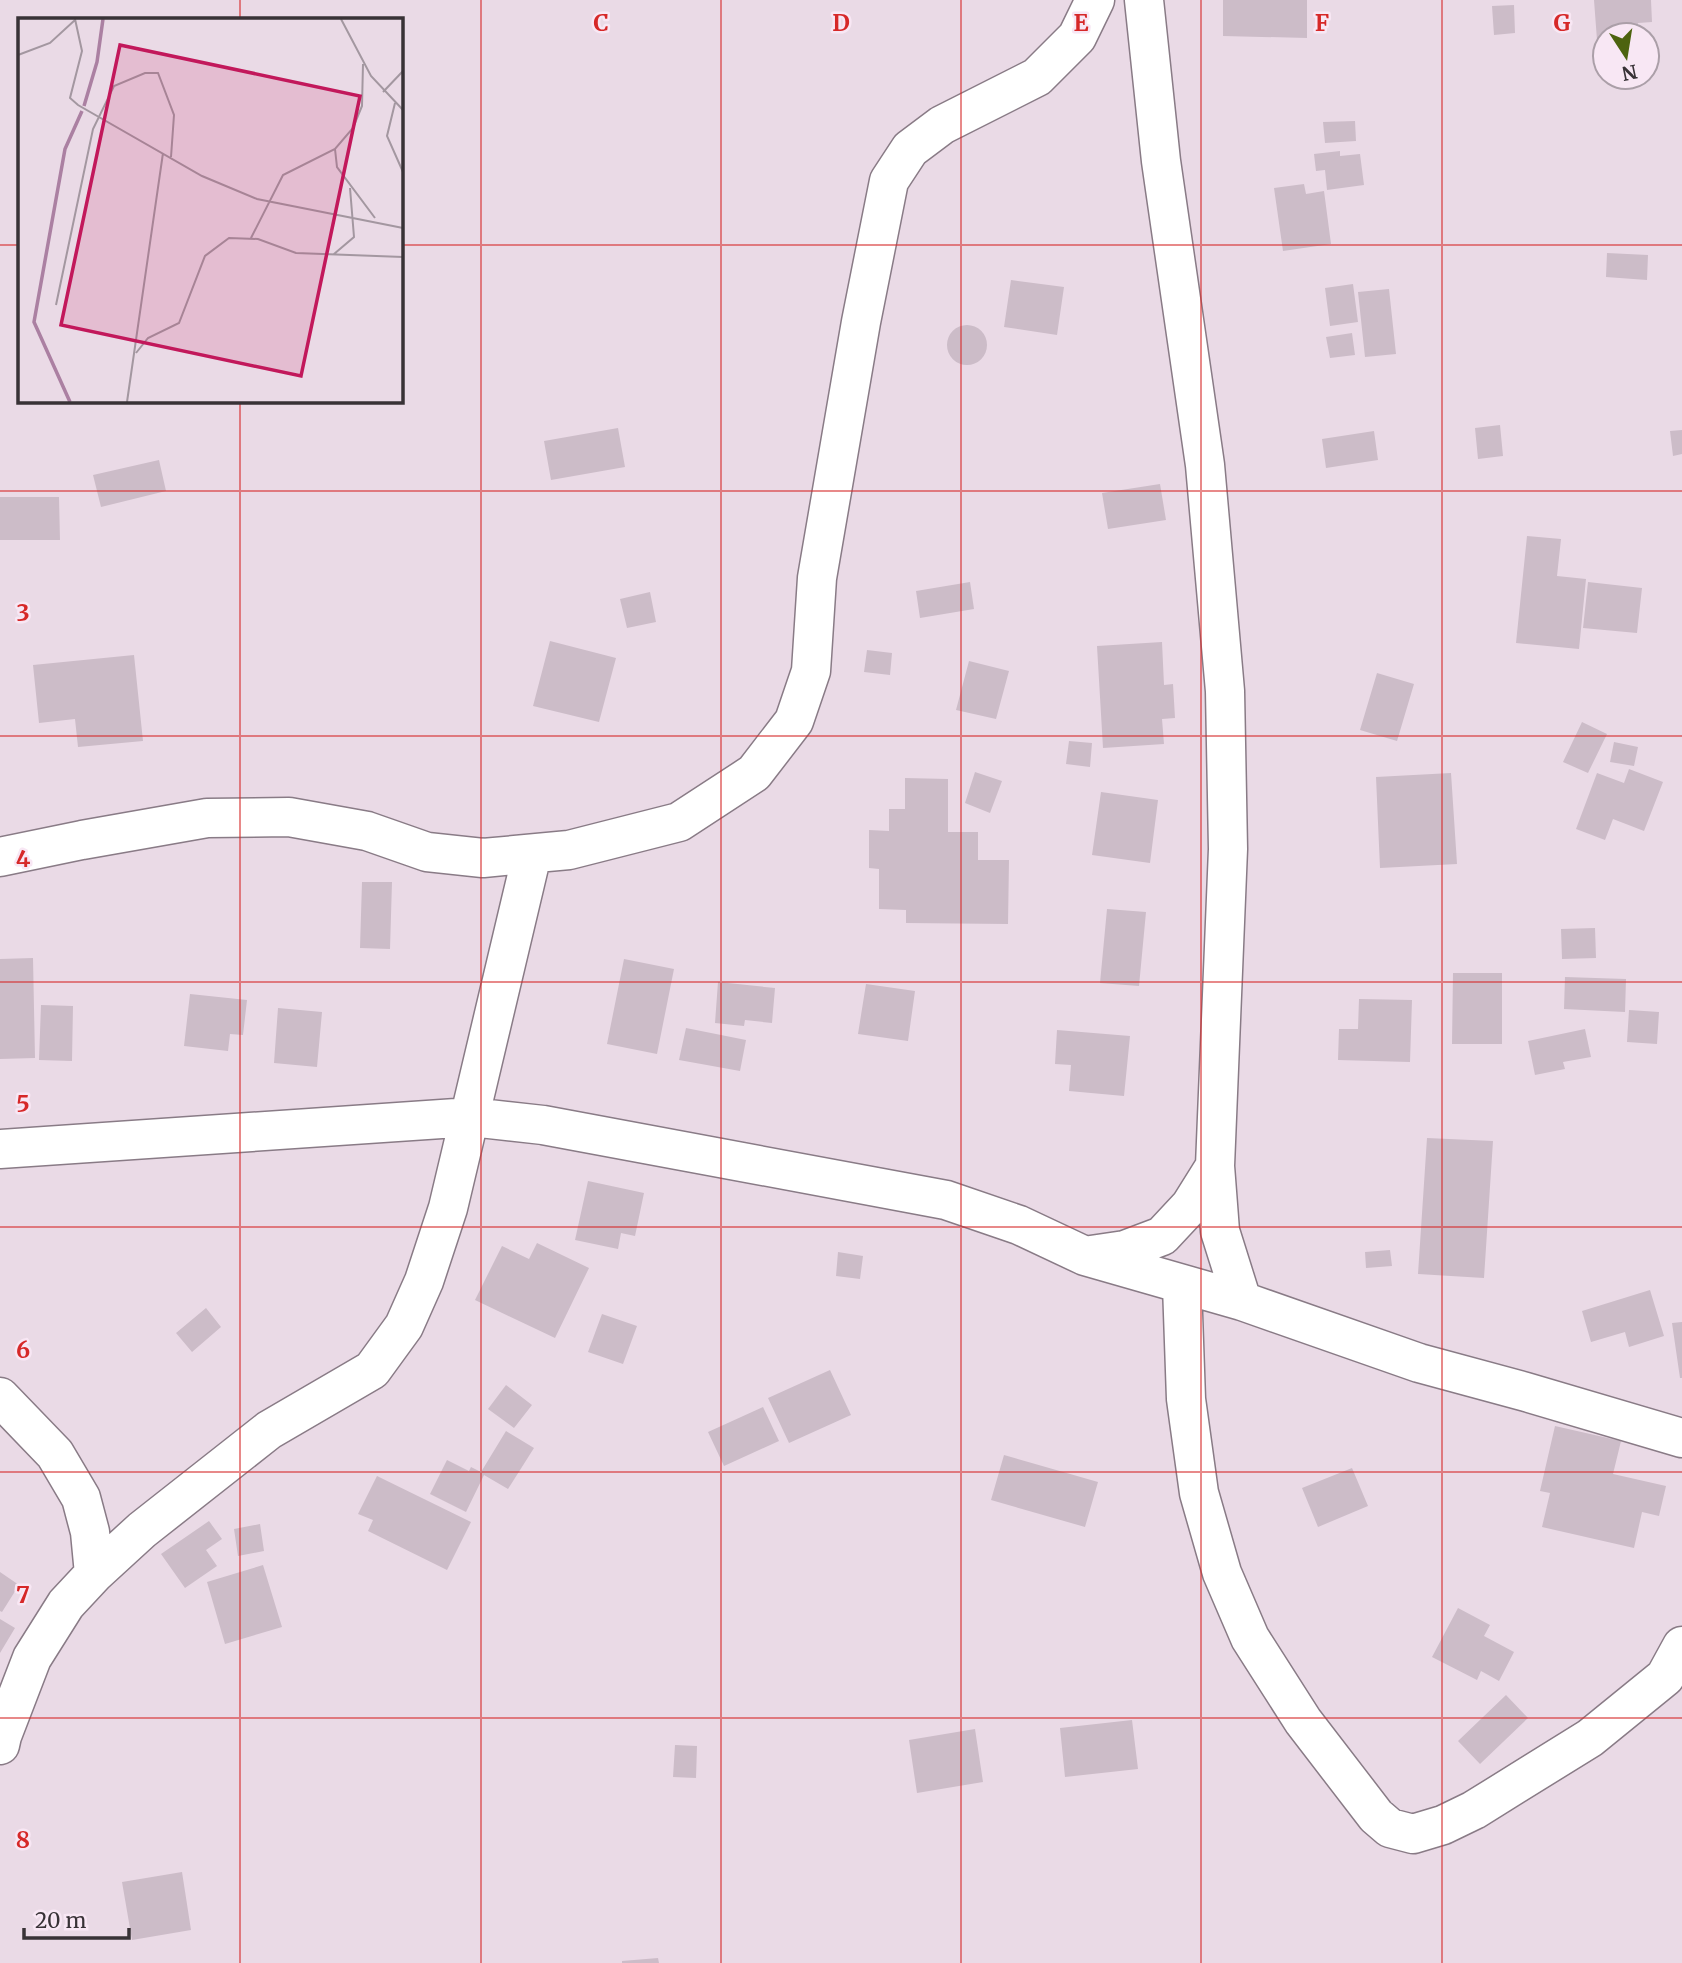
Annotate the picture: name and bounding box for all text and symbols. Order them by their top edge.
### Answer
text: C [593,8,609,37]
text: D [832,8,850,37]
text: E [1073,8,1089,37]
text: F [1315,8,1329,37]
text: G [1554,8,1571,37]
inset map [18,18,402,402]
north arrow [1591,21,1661,91]
text: N [1620,59,1639,86]
text: 3 [16,598,30,627]
text: 4 [16,844,31,873]
text: 5 [16,1089,30,1118]
text: 6 [16,1335,30,1364]
text: 7 [16,1580,30,1609]
text: 8 [16,1825,30,1854]
scale bar [24,1896,130,1940]
text: 20 m [35,1907,87,1934]

